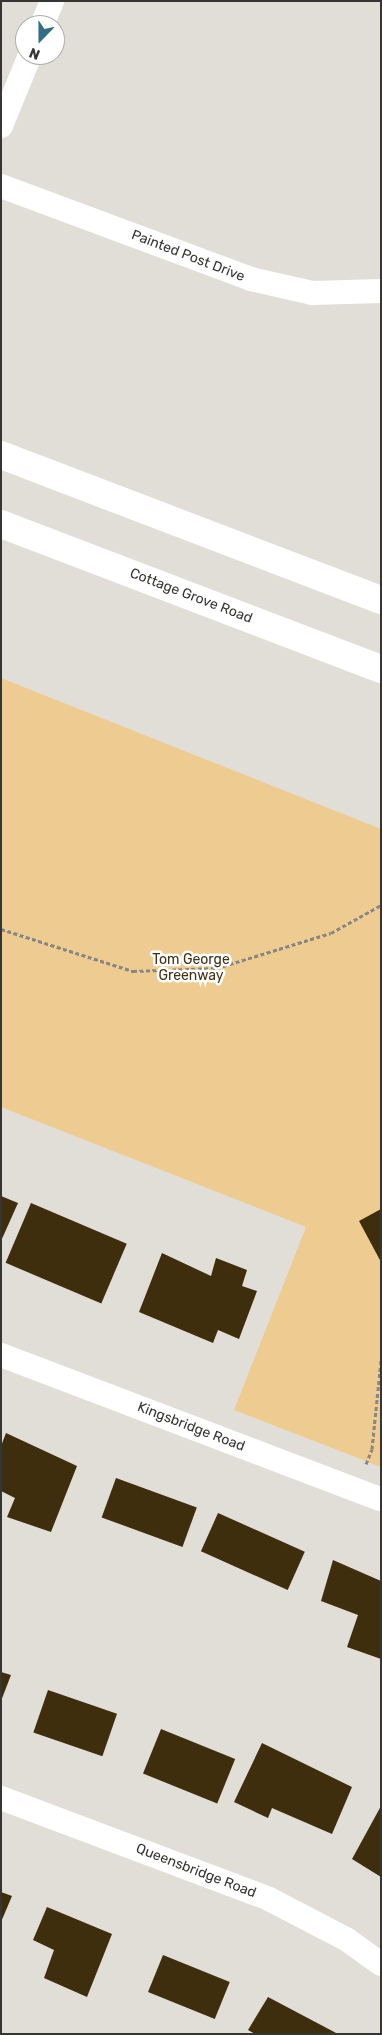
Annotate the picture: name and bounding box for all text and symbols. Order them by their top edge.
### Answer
north arrow [15,15,65,65]
text: N [27,44,42,63]
street label: Painted Post Drive [129,227,247,285]
street label: Cottage Grove Road [127,565,255,627]
park label: Tom George Greenway [152,952,230,984]
street label: Kingsbridge Road [135,1399,247,1455]
street label: Queensbridge Road [134,1840,258,1902]

